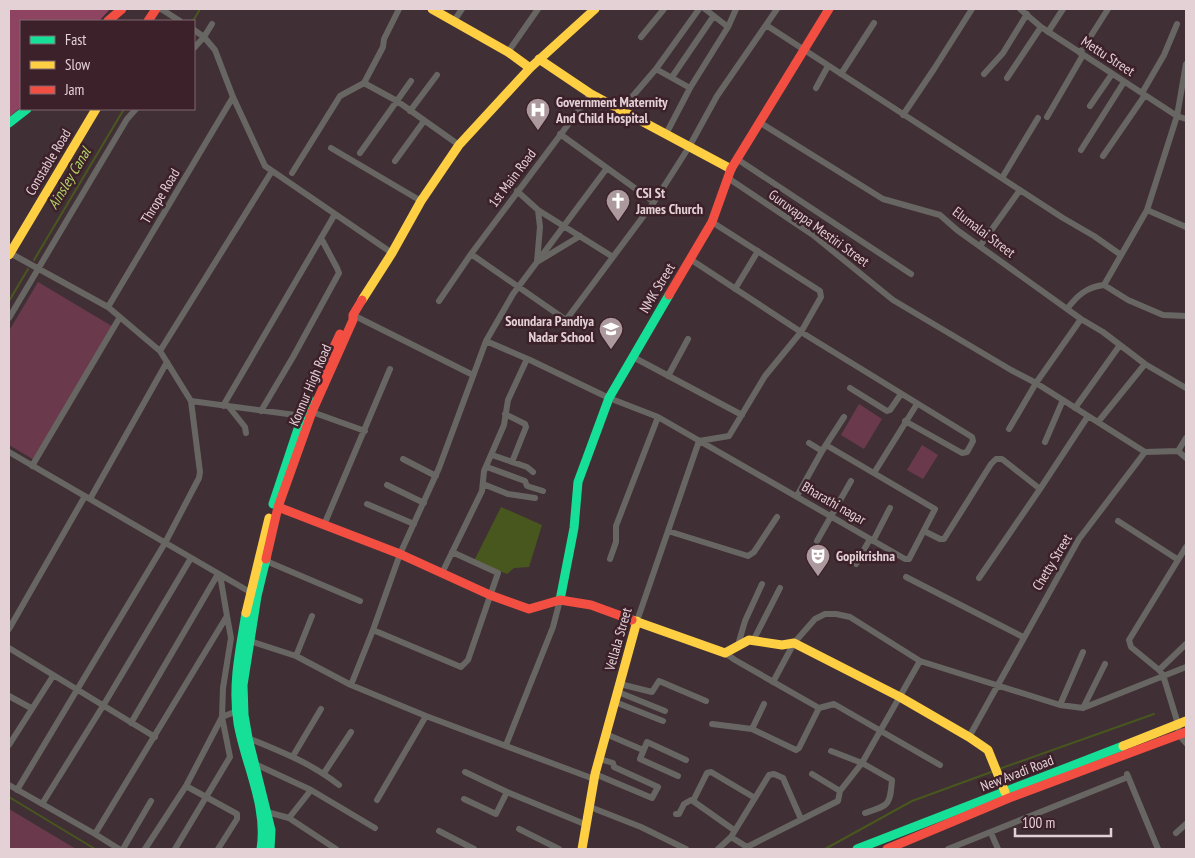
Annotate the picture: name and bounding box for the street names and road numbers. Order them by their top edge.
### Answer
street label: Mettu Street [1078,32,1138,80]
street label: Constable Road [21,125,75,199]
street label: 1st Main Road [484,145,540,211]
street label: Thrope Road [137,165,183,227]
street label: Guruvappa Mestiri Street [765,186,873,271]
street label: Elumalai Street [949,203,1019,262]
street label: NMK Street [635,260,679,316]
street label: Konnur High Road [285,341,335,429]
street label: Bharathi nagar [799,477,869,529]
street label: Chetty Street [1028,530,1076,594]
street label: Vellala Street [600,605,636,673]
street label: New Avadi Road [978,751,1056,795]

